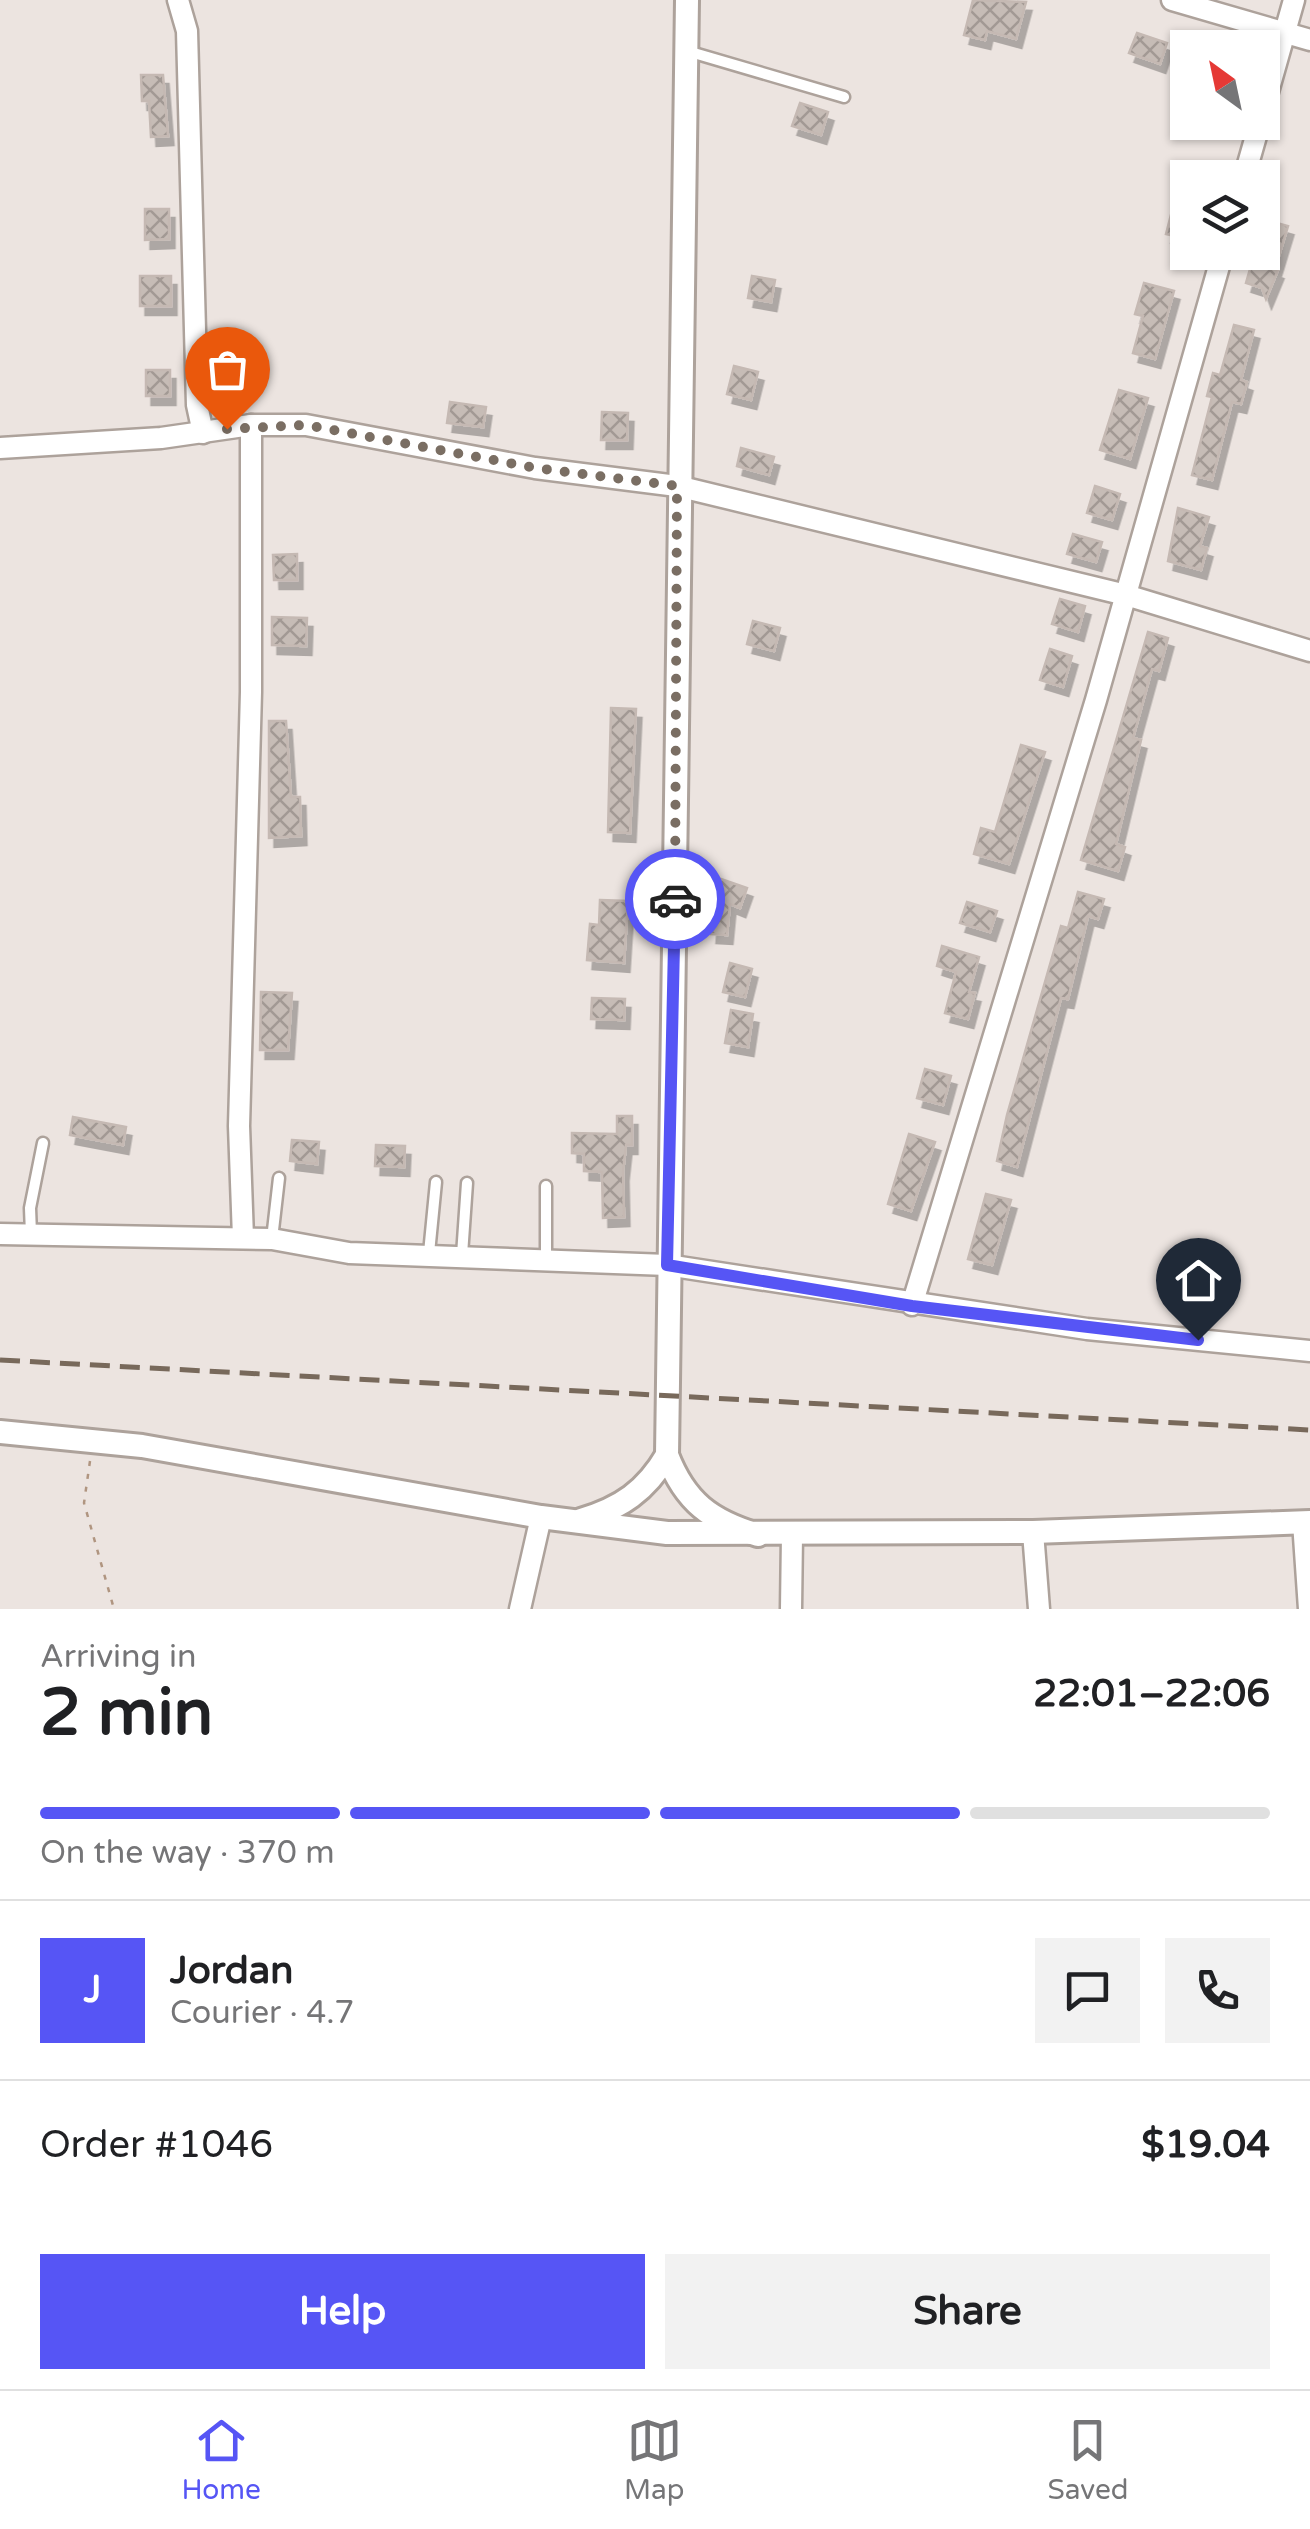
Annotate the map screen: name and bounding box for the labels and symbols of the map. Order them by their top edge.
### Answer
north arrow [1170,30,1280,140]
pin [185,327,270,430]
courier [625,849,725,949]
pin [1156,1238,1241,1341]

